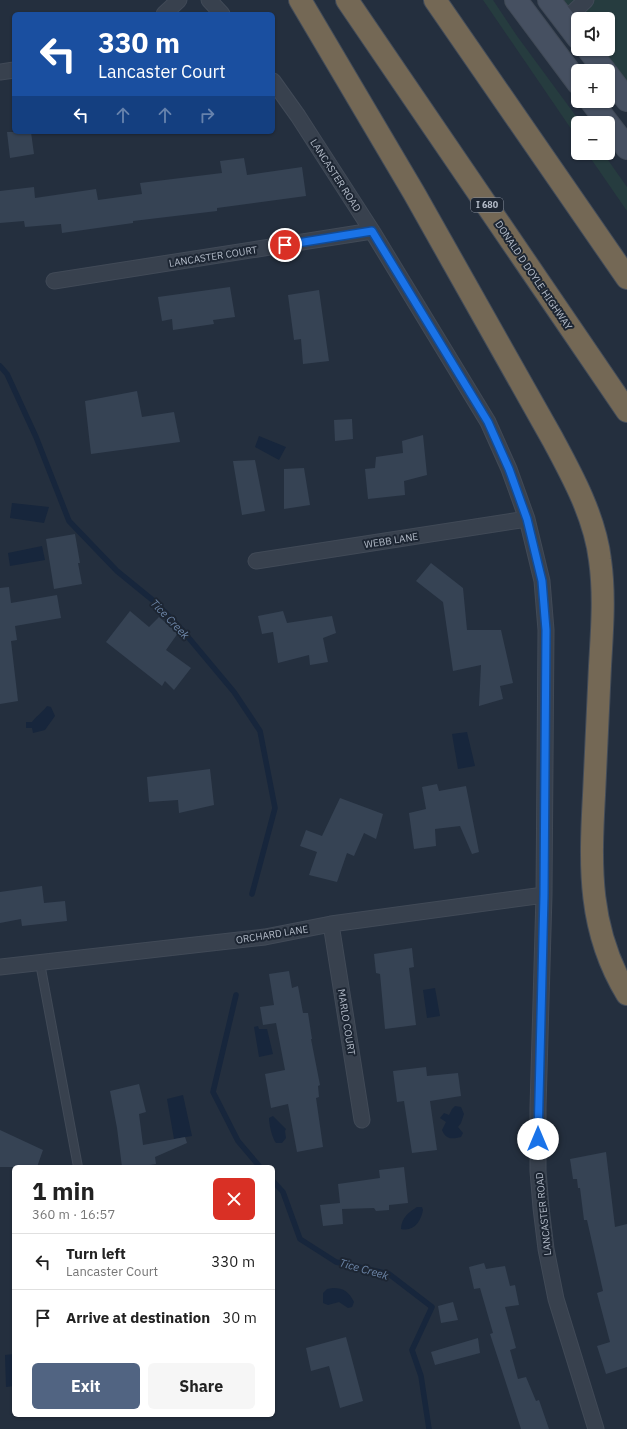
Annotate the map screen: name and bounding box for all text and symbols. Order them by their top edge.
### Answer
map controls [571,12,615,160]
button: sound [571,12,615,56]
text: 330 m [98,24,180,61]
icon: left [32,28,84,80]
text: Lancaster Court [98,60,226,83]
button: + [571,64,615,108]
icon: left [70,104,92,126]
icon: ahead [112,104,134,126]
icon: ahead [154,104,176,126]
icon: right [196,104,218,126]
button: − [571,116,615,160]
street label: LANCASTER ROAD [307,137,364,214]
road number: I 680 [471,198,503,212]
street label: DONALD D DOYLE HIGHWAY [492,218,575,332]
pin [268,228,302,262]
icon: arrive [274,234,296,256]
street label: LANCASTER COURT [168,243,258,270]
street label: WEBB LANE [363,530,419,551]
water label: Tice Creek [148,596,193,642]
street label: ORCHARD LANE [235,922,309,947]
street label: MARLO COURT [335,988,358,1056]
position arrow [517,1118,559,1160]
street label: LANCASTER ROAD [533,1171,554,1256]
text: 1 min [32,1175,95,1207]
button: close [213,1178,255,1220]
text: 360 m · 16:57 [32,1206,115,1223]
text: Turn left [66,1244,126,1263]
icon: left [32,1251,54,1273]
text: 330 m [211,1252,255,1271]
water label: Tice Creek [338,1255,390,1283]
text: Lancaster Court [66,1263,158,1280]
icon: arrive [32,1307,54,1329]
text: Arrive at destination [66,1308,210,1327]
text: 30 m [222,1308,257,1327]
button: Exit [32,1363,140,1409]
button: Share [148,1363,255,1409]

